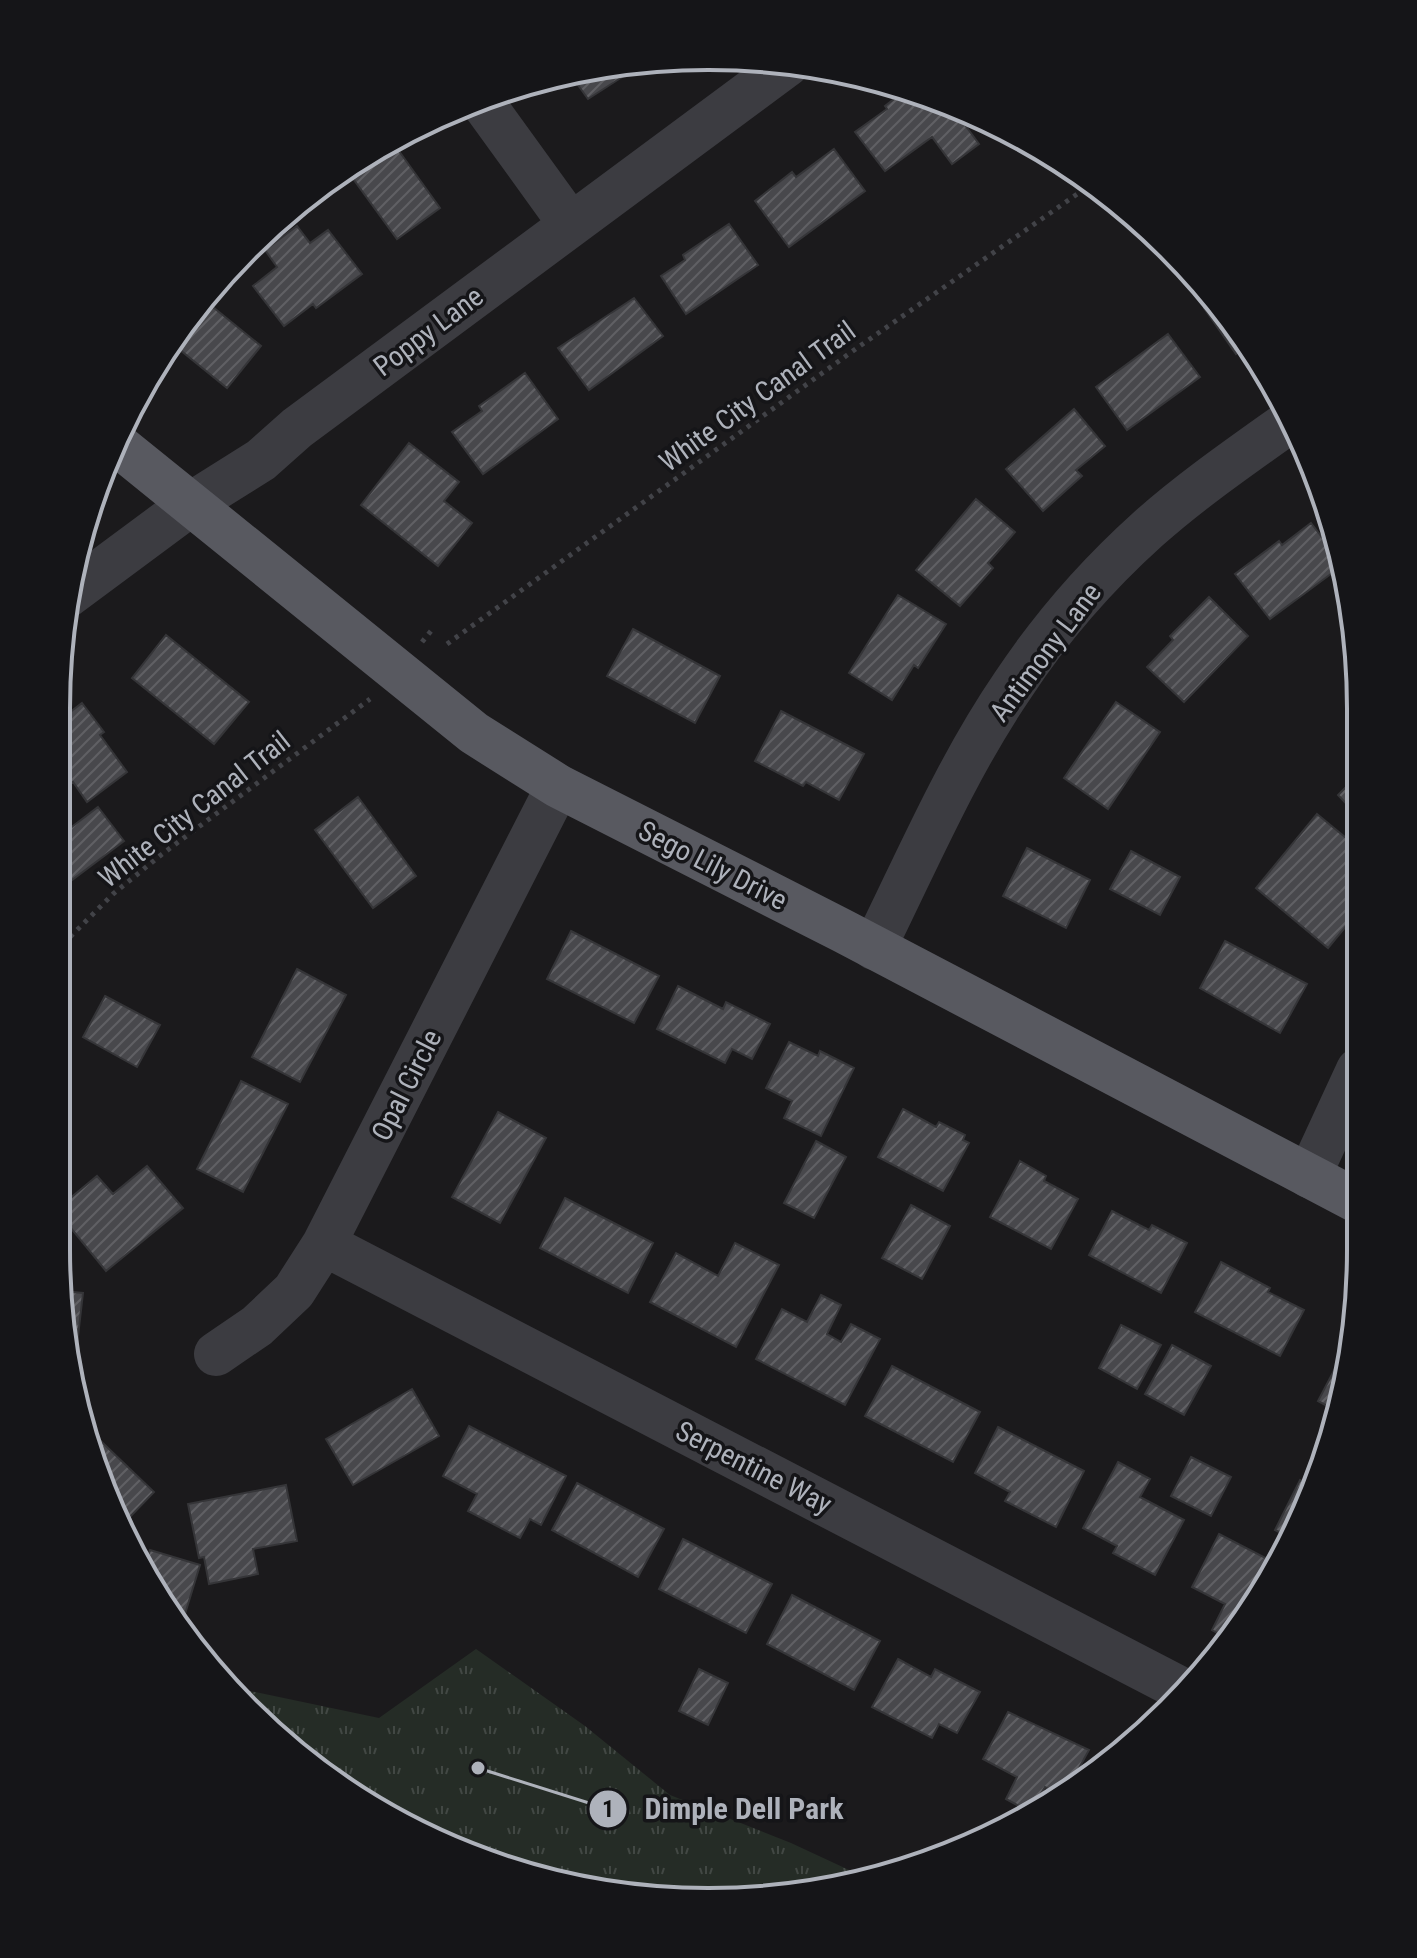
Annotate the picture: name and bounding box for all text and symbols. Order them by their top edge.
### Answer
street label: Poppy Lane [367,280,489,383]
street label: White City Canal Trail [653,314,862,479]
street label: Antimony Lane [983,577,1108,728]
street label: White City Canal Trail [92,724,297,894]
street label: Sego Lily Drive [633,814,792,917]
street label: Opal Circle [365,1024,448,1146]
street label: Serpentine Way [670,1414,837,1521]
callout: Dimple Dell Park [588,1782,859,1836]
text: Dimple Dell Park [644,1791,844,1826]
text: 1 [602,1795,614,1823]

